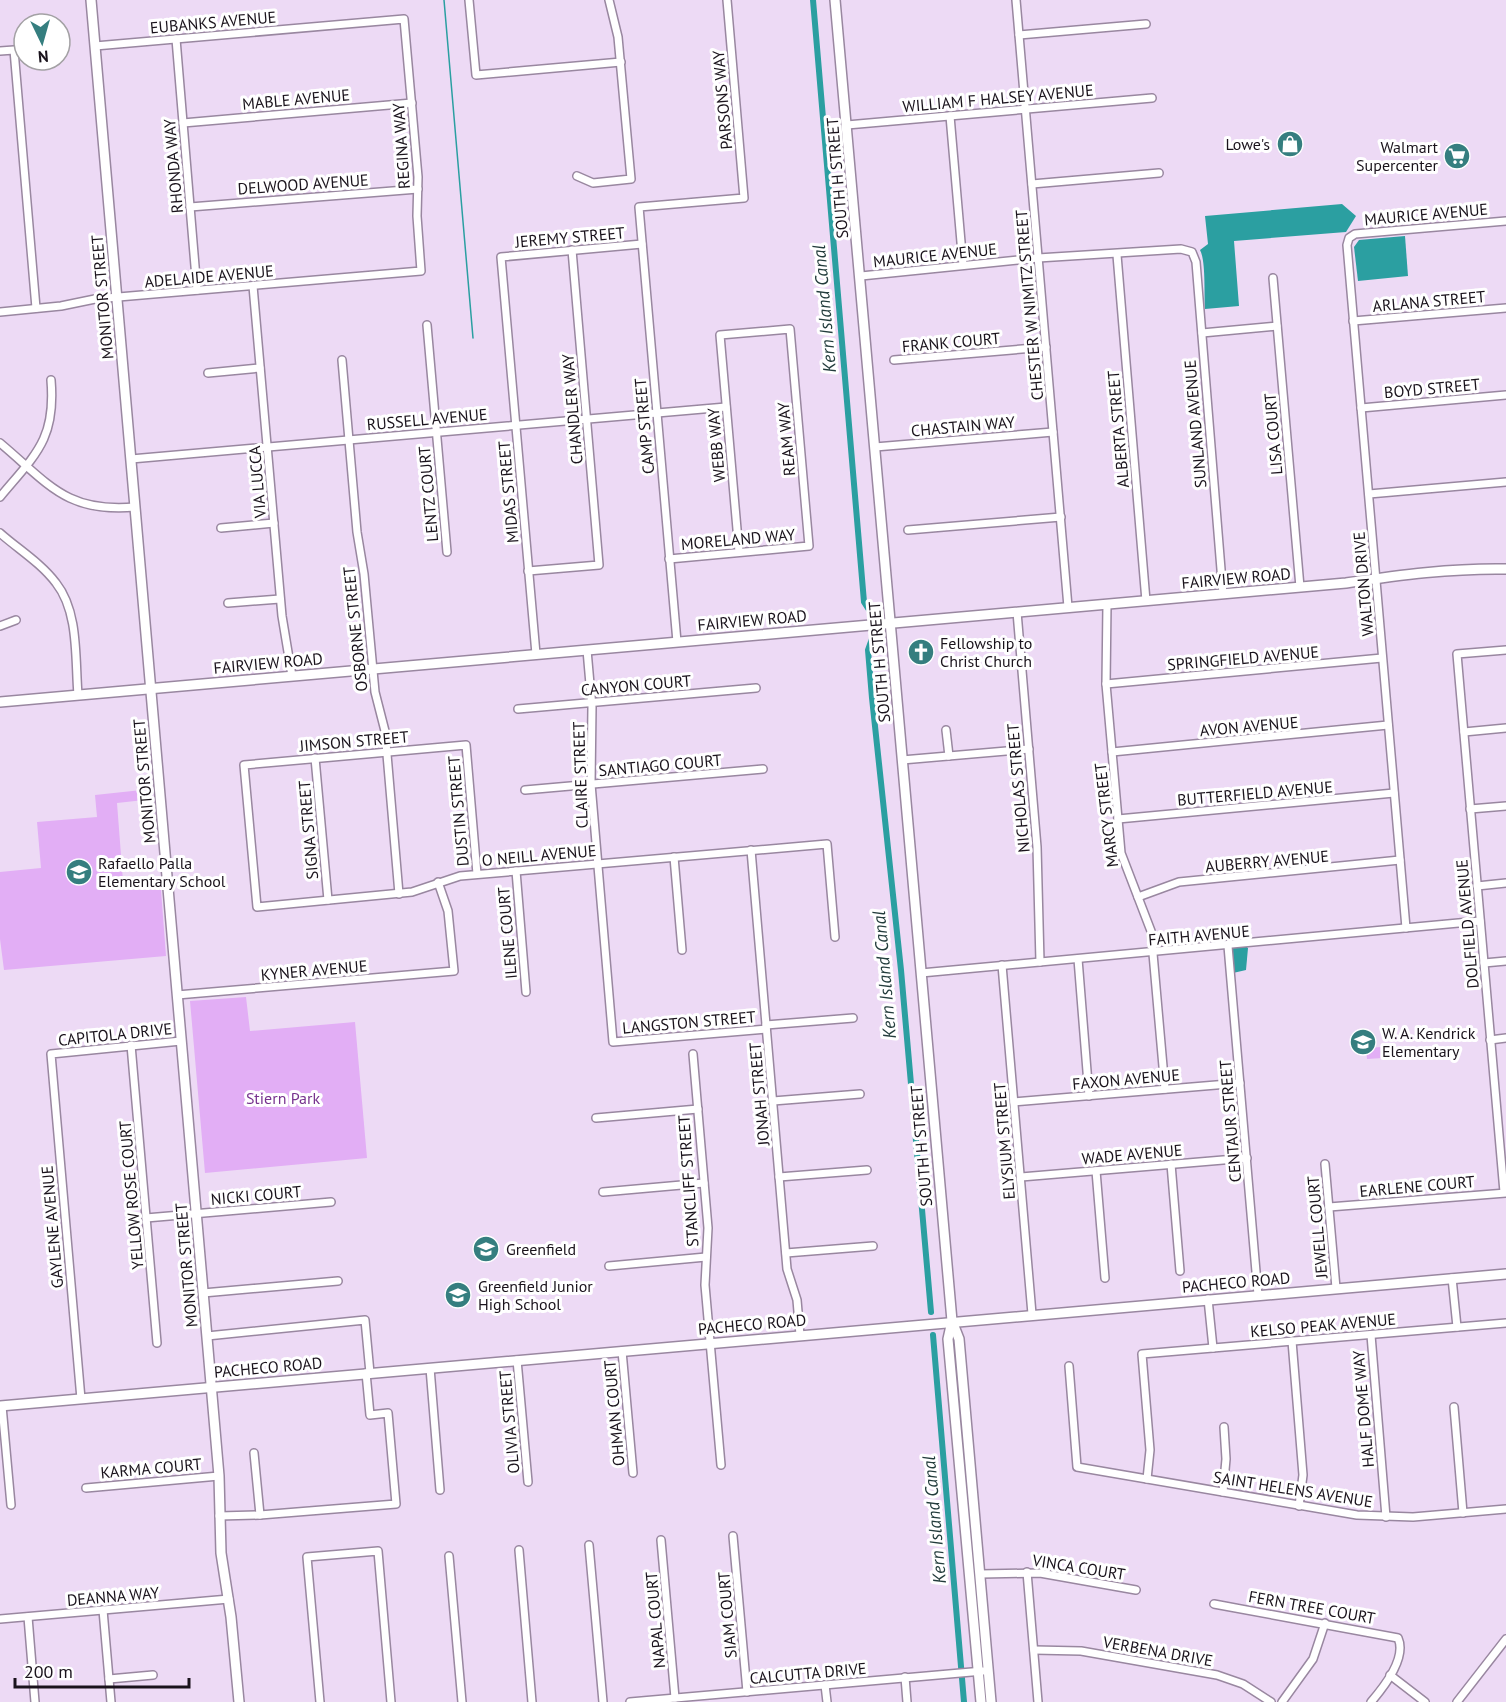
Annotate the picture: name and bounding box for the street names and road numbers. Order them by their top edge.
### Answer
street label: EUBANKS AVENUE [149,7,277,37]
street label: PARSONS WAY [708,50,736,150]
street label: WILLIAM F HALSEY AVENUE [902,80,1094,116]
street label: MABLE AVENUE [241,84,351,114]
street label: REGINA WAY [388,102,414,190]
street label: SOUTH H STREET [822,116,852,240]
street label: RHONDA WAY [159,118,187,214]
street label: DELWOOD AVENUE [237,169,369,199]
street label: MAURICE AVENUE [1363,199,1489,229]
street label: CHESTER W NIMITZ STREET [1011,209,1047,401]
street label: JEREMY STREET [513,222,626,252]
street label: MONITOR STREET [87,234,117,360]
street label: MAURICE AVENUE [872,239,998,271]
street label: ADELAIDE AVENUE [144,260,274,292]
street label: ARLANA STREET [1372,286,1486,316]
street label: FRANK COURT [901,328,1001,356]
street label: CHANDLER WAY [557,353,587,465]
street label: SUNLAND AVENUE [1179,359,1211,489]
street label: ALBERTA STREET [1103,369,1133,489]
street label: BOYD STREET [1383,374,1481,402]
street label: CAMP STREET [630,377,658,475]
street label: LISA COURT [1259,392,1287,476]
street label: REAM WAY [773,401,799,477]
street label: RUSSELL AVENUE [366,404,488,434]
street label: WEBB WAY [703,407,729,483]
street label: CHASTAIN WAY [910,411,1016,441]
street label: MIDAS STREET [494,440,522,544]
street label: VIA LUCCA [244,445,270,520]
street label: LENTZ COURT [414,445,442,543]
street label: MORELAND WAY [680,524,796,554]
street label: WALTON DRIVE [1348,531,1378,637]
street label: FAIRVIEW ROAD [1181,563,1291,593]
street label: OSBORNE STREET [338,565,372,693]
street label: SOUTH H STREET [864,600,894,724]
street label: FAIRVIEW ROAD [697,605,807,635]
street label: SPRINGFIELD AVENUE [1166,641,1320,675]
street label: FAIRVIEW ROAD [213,648,323,678]
street label: CANYON COURT [580,670,692,700]
street label: AVON AVENUE [1199,712,1299,740]
street label: MONITOR STREET [129,718,159,844]
street label: CLAIRE STREET [568,721,592,829]
street label: NICHOLAS STREET [1002,722,1034,853]
street label: JIMSON STREET [298,726,409,756]
street label: SANTIAGO COURT [598,750,723,780]
street label: DUSTIN STREET [443,755,473,867]
street label: MARCY STREET [1090,761,1122,868]
street label: BUTTERFIELD AVENUE [1176,776,1334,810]
street label: SIGNA STREET [294,779,322,880]
street label: O NEILL AVENUE [481,840,597,870]
street label: AUBERRY AVENUE [1204,846,1330,876]
street label: DOLFIELD AVENUE [1451,858,1483,990]
street label: ILENE COURT [493,886,521,980]
street label: FAITH AVENUE [1147,921,1251,949]
street label: KYNER AVENUE [260,955,368,985]
street label: LANGSTON STREET [621,1006,757,1038]
street label: CAPITOLA DRIVE [57,1018,173,1050]
street label: JONAH STREET [745,1041,774,1148]
street label: CENTAUR STREET [1215,1059,1245,1183]
street label: FAXON AVENUE [1071,1064,1181,1094]
street label: ELYSIUM STREET [989,1081,1019,1200]
street label: SOUTH H STREET [906,1084,936,1208]
street label: STANCLIFF STREET [673,1114,703,1248]
street label: YELLOW ROSE COURT [115,1120,147,1270]
street label: WADE AVENUE [1081,1140,1183,1168]
street label: GAYLENE AVENUE [37,1165,67,1289]
street label: EARLENE COURT [1359,1171,1475,1201]
street label: JEWELL COURT [1303,1175,1332,1280]
street label: NICKI COURT [210,1181,302,1209]
street label: MONITOR STREET [171,1202,201,1328]
street label: PACHECO ROAD [1181,1267,1291,1297]
street label: PACHECO ROAD [697,1309,807,1339]
street label: KELSO PEAK AVENUE [1249,1309,1397,1341]
street label: HALF DOME WAY [1348,1350,1378,1468]
street label: PACHECO ROAD [213,1352,323,1382]
street label: OHMAN COURT [599,1359,629,1467]
street label: OLIVIA STREET [495,1369,523,1474]
street label: KARMA COURT [100,1454,202,1482]
street label: SAINT HELENS AVENUE [1212,1467,1374,1511]
street label: VINCA COURT [1030,1550,1127,1584]
street label: NAPAL COURT [641,1571,669,1669]
street label: SIAM COURT [713,1571,741,1659]
street label: DEANNA WAY [66,1582,160,1610]
street label: FERN TREE COURT [1247,1586,1377,1628]
street label: VERBENA DRIVE [1101,1631,1214,1670]
street label: CALCUTTA DRIVE [749,1658,867,1688]

